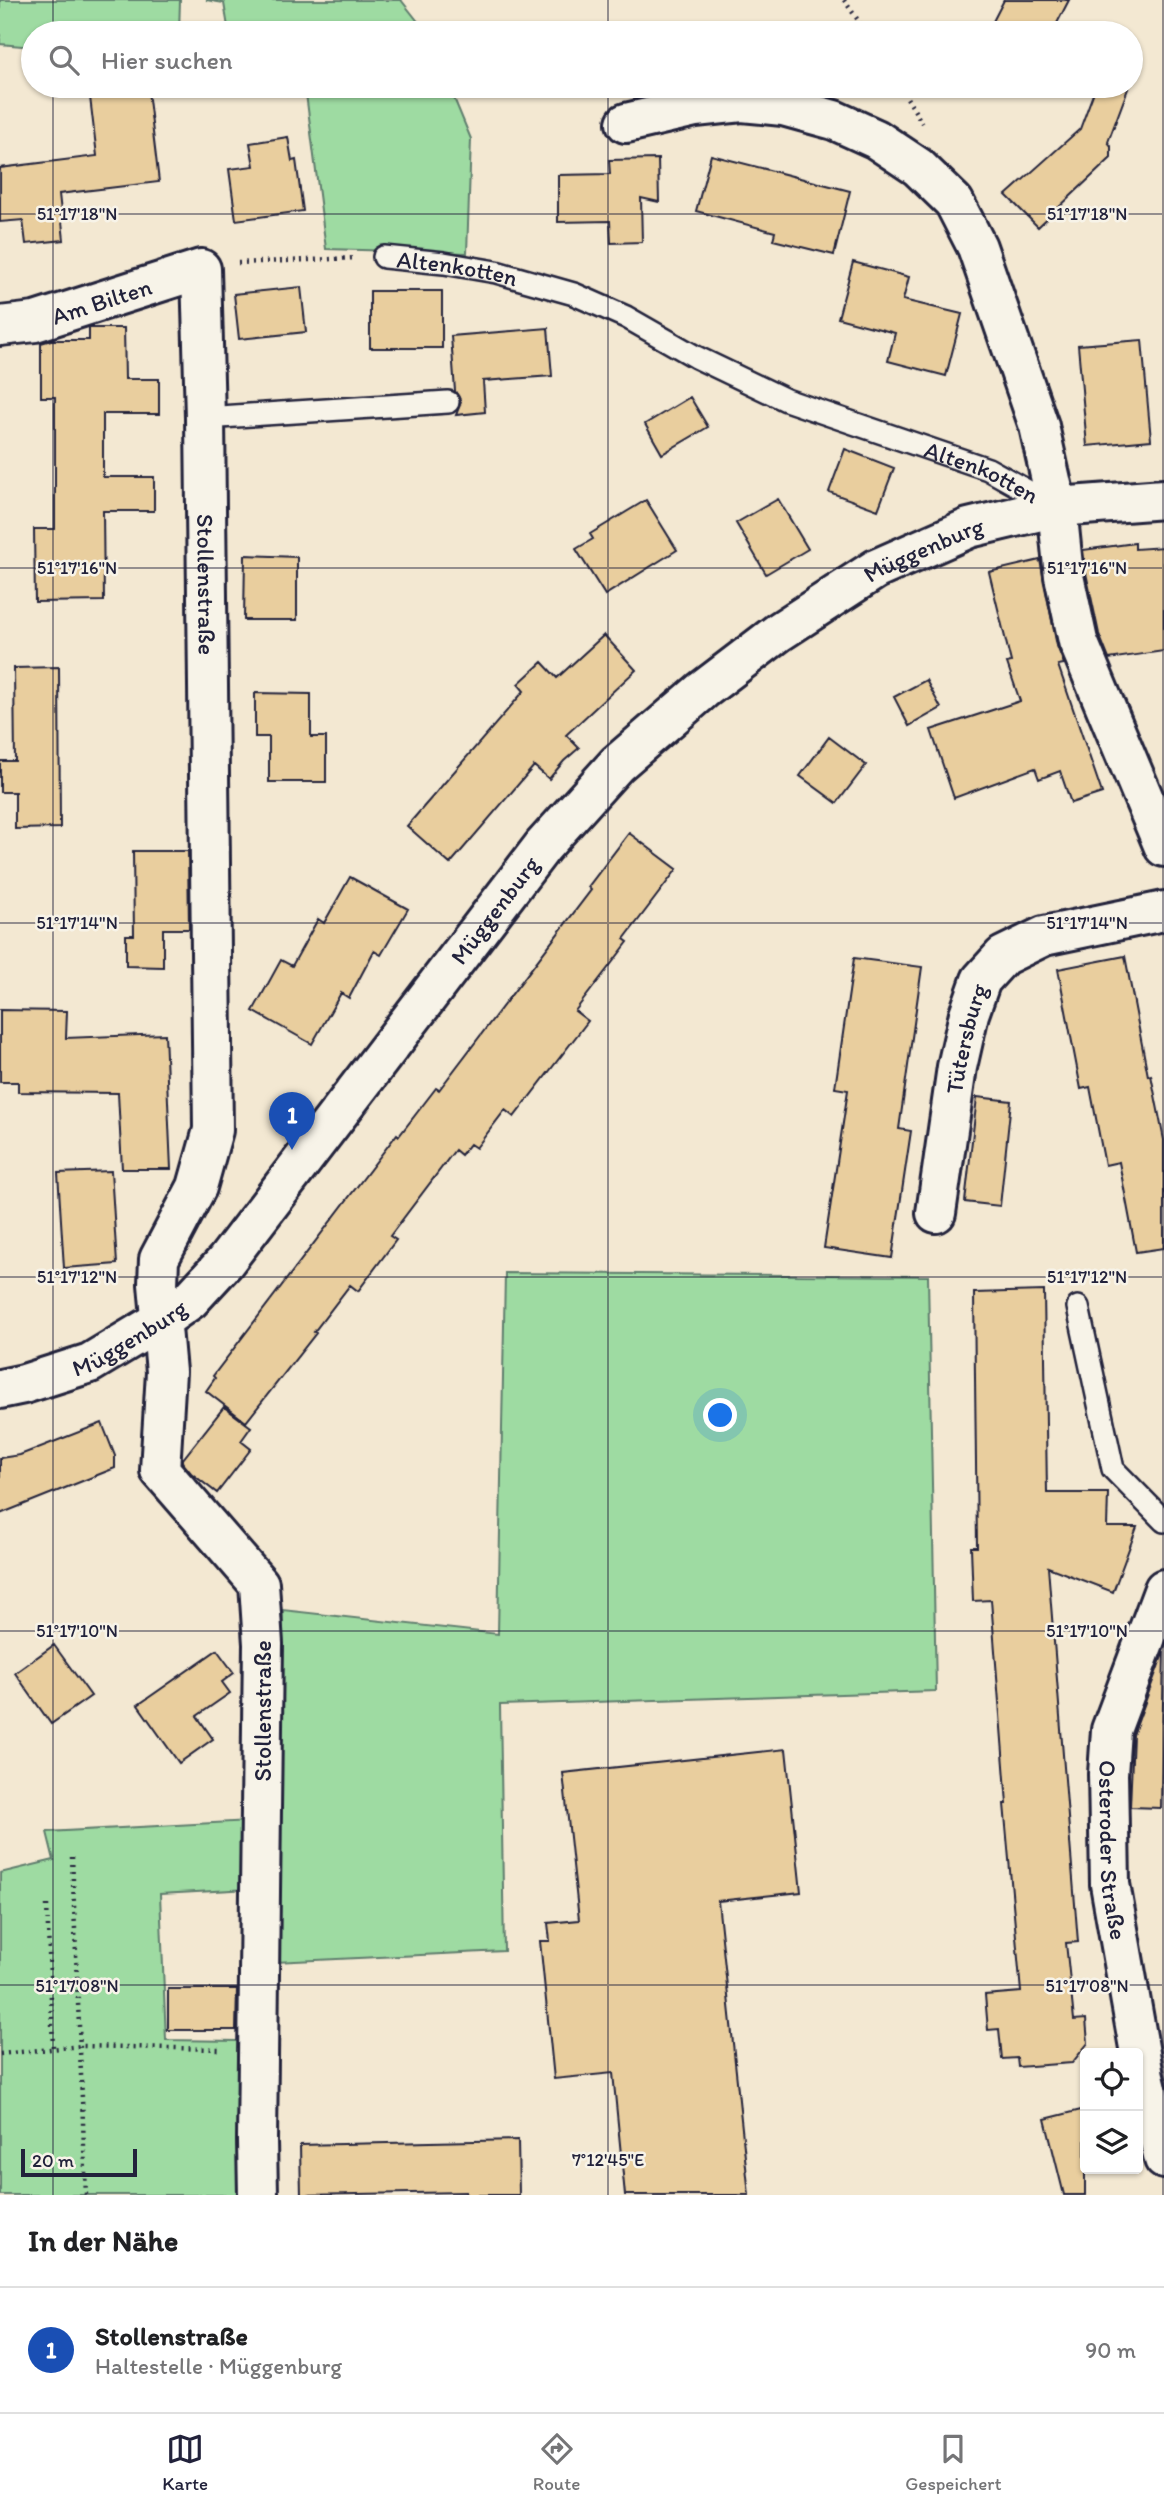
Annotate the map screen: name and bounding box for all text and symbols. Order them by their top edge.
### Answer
search box [21,21,1143,98]
icon: search [45,41,83,79]
text: Hier suchen [101,44,233,76]
text: 51°17'18"N [37,203,117,225]
text: 51°17'18"N [1047,203,1127,225]
street label: Altenkotten [395,244,521,292]
street label: Am Bilten [48,271,156,330]
street label: Altenkotten [921,434,1044,509]
street label: Müggenburg [857,510,987,588]
street label: Stollenstraße [192,514,222,655]
text: 51°17'16"N [37,557,117,579]
text: 51°17'16"N [1047,557,1127,579]
street label: Müggenburg [444,849,545,970]
text: 51°17'14"N [36,912,118,934]
text: 51°17'14"N [1046,912,1128,934]
street label: Tütersburg [939,979,993,1095]
pin: 1 [269,1092,315,1150]
text: 51°17'12"N [37,1266,117,1288]
text: 51°17'12"N [1047,1266,1127,1288]
street label: Müggenburg [68,1292,193,1382]
your location [703,1398,737,1432]
text: 51°17'10"N [36,1620,118,1642]
text: 51°17'10"N [1046,1620,1128,1642]
street label: Stollenstraße [248,1640,277,1782]
street label: Osteroder Straße [1093,1759,1134,1942]
text: 51°17'08"N [35,1975,119,1997]
text: 51°17'08"N [1045,1975,1129,1997]
map controls [1080,2048,1143,2174]
button: locate [1080,2048,1143,2111]
button: layers [1080,2111,1143,2174]
scale bar [21,2146,136,2178]
text: 20 m [32,2149,74,2172]
text: 7°12'45"E [572,2149,644,2171]
text: In der Nähe [28,2222,178,2259]
text: Stollenstraße [95,2320,248,2352]
text: 1 [46,2336,56,2364]
text: 90 m [1085,2336,1136,2364]
text: Haltestelle · Müggenburg [95,2352,342,2380]
tab: Karte [162,2430,208,2495]
tab: Route [533,2430,581,2495]
tab: Gespeichert [905,2430,1002,2495]

